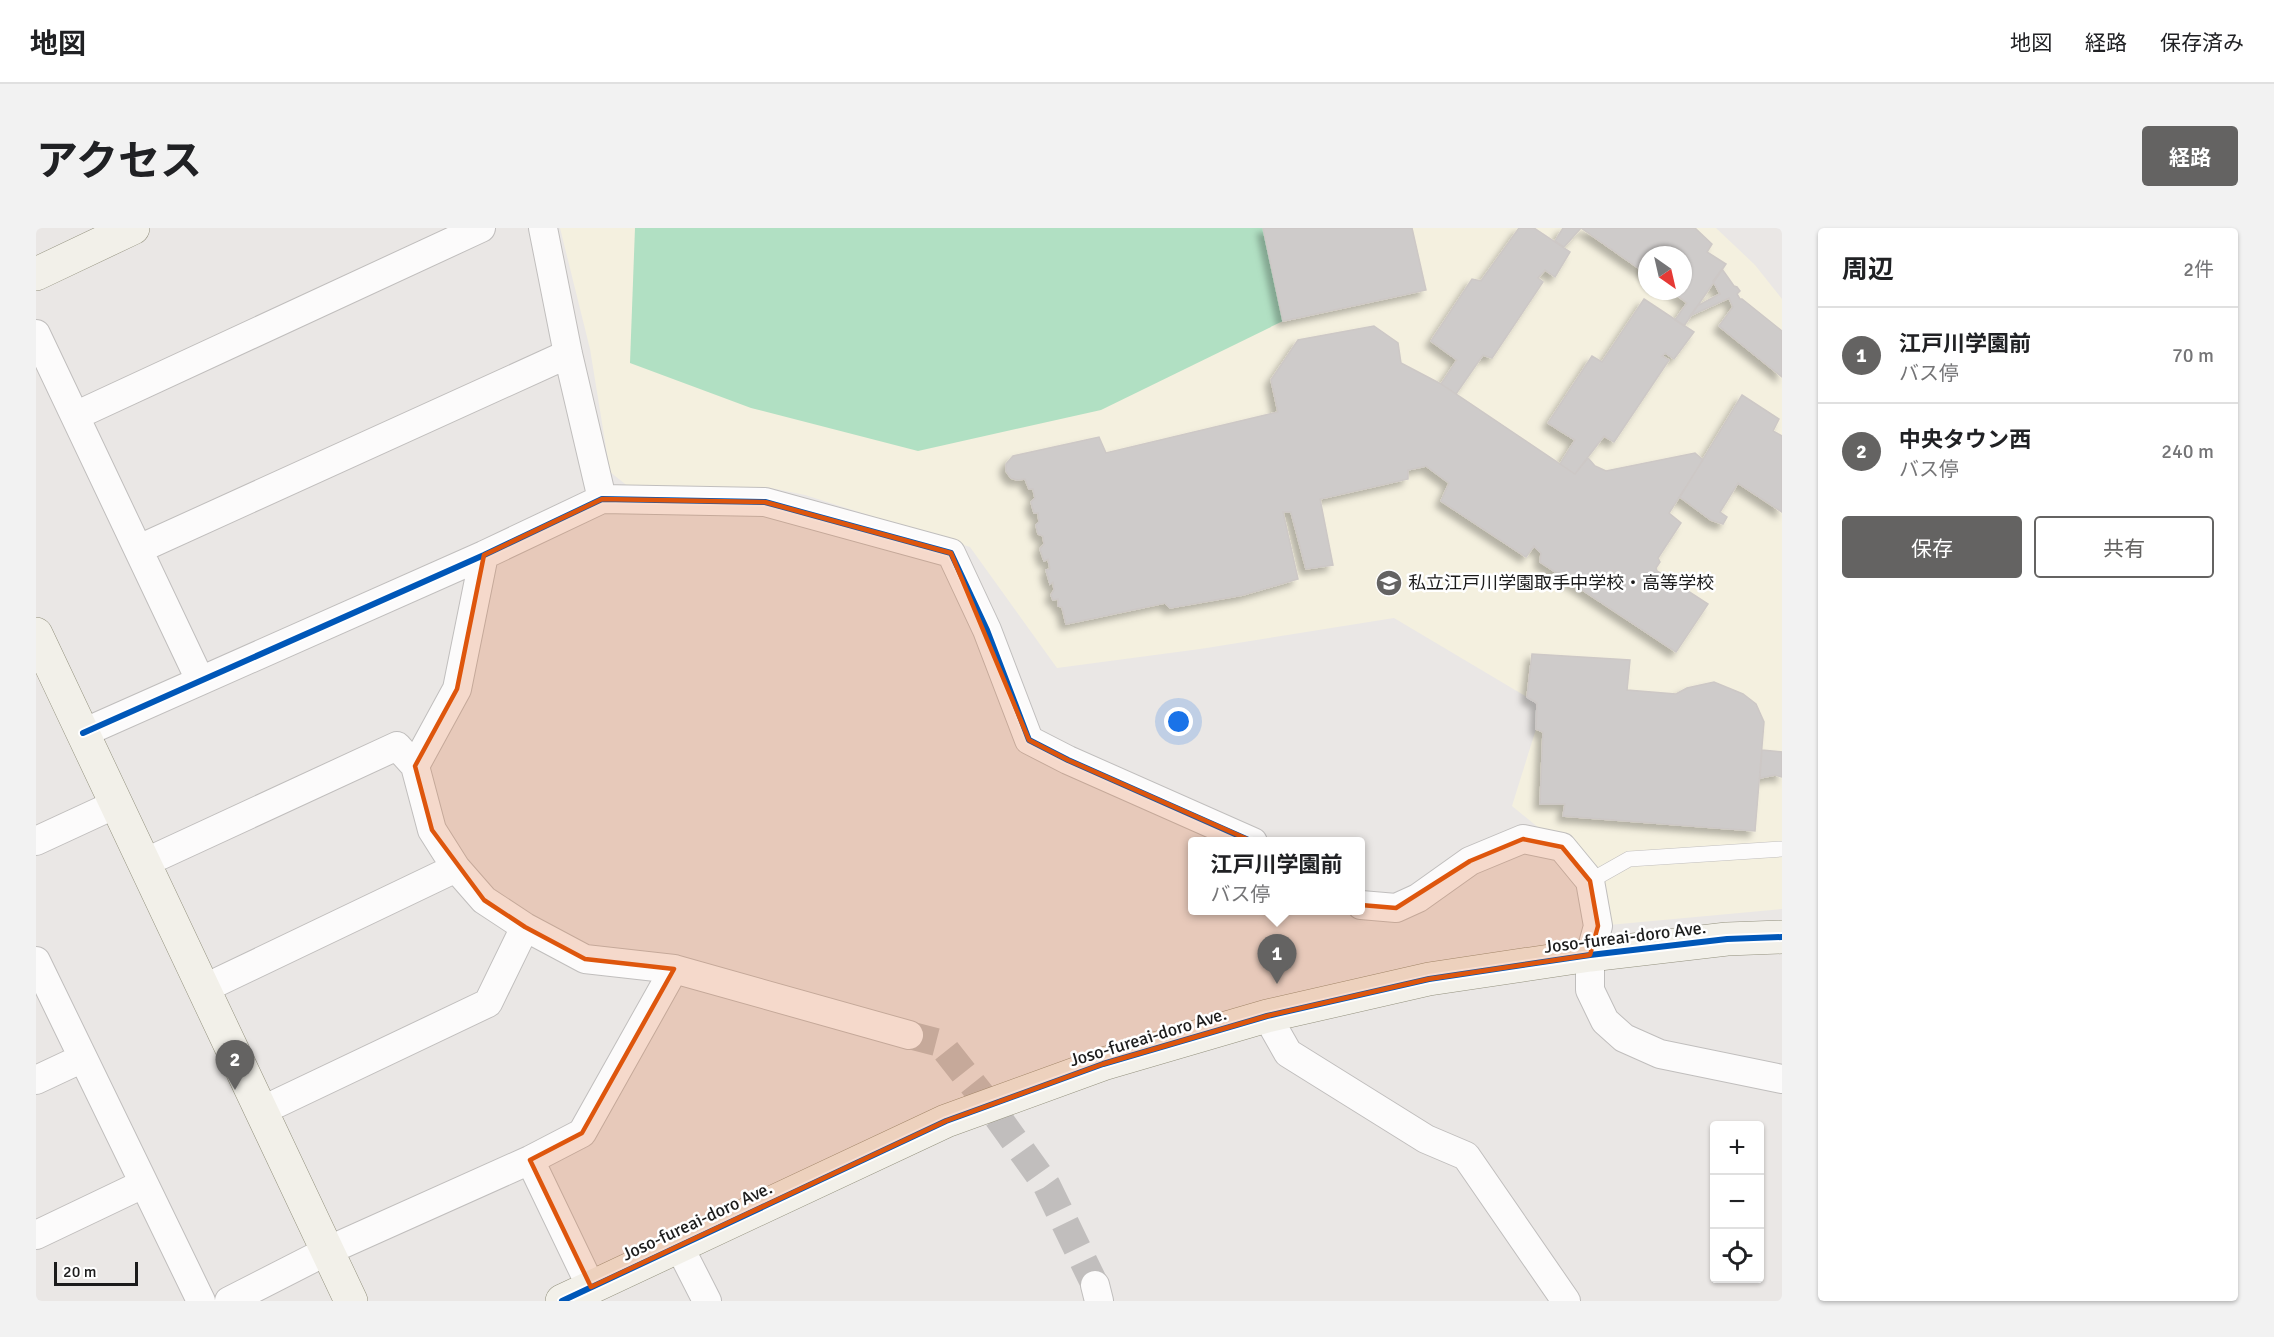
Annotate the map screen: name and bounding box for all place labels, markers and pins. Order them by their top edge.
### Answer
school or university icon: 私立江戸川学園取手中学校・高等学校 [1374,568,1404,598]
place label: 私立江戸川学園取手中学校・高等学校 [1408,572,1714,594]
pin: 1 [1258,934,1296,984]
pin: 2 [216,1040,254,1090]

